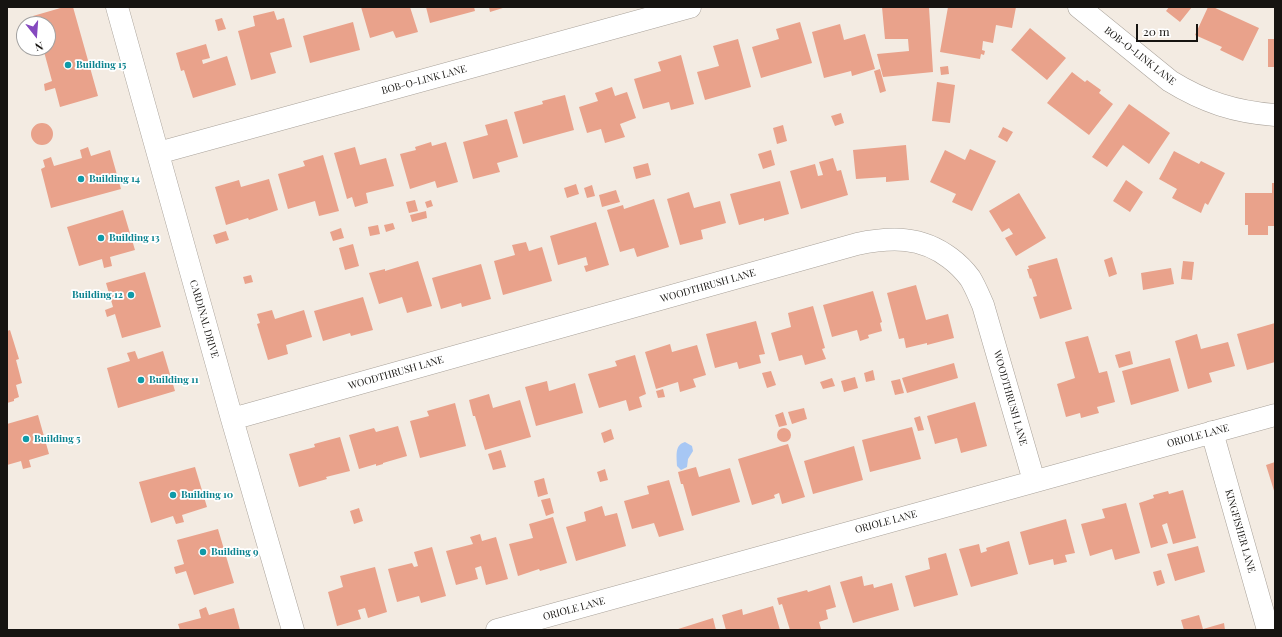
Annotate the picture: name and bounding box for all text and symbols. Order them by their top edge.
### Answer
north arrow [16,16,56,56]
scale bar [1138,16,1200,42]
text: 20 m [1143,23,1170,39]
street label: BOB-O-LINK LANE [1102,24,1178,88]
text: N [33,39,45,55]
place label: Building 15 [76,59,126,71]
marker: Building 15 [63,60,73,70]
street label: BOB-O-LINK LANE [380,63,468,97]
place label: Building 14 [89,173,140,185]
marker: Building 14 [76,174,86,184]
place label: Building 13 [109,232,160,244]
marker: Building 13 [96,233,106,243]
street label: WOODTHRUSH LANE [659,267,757,305]
street label: CARDINAL DRIVE [187,278,221,360]
place label: Building 12 [72,289,123,301]
marker: Building 12 [126,290,136,300]
street label: WOODTHRUSH LANE [991,349,1029,447]
street label: WOODTHRUSH LANE [347,354,445,392]
place label: Building 11 [149,374,199,386]
marker: Building 11 [136,375,146,385]
street label: ORIOLE LANE [1166,422,1230,450]
place label: Building 5 [34,433,81,445]
marker: Building 5 [21,434,31,444]
street label: KINGFISHER LANE [1222,488,1258,574]
place label: Building 10 [181,489,233,501]
marker: Building 10 [168,490,178,500]
street label: ORIOLE LANE [854,508,918,536]
place label: Building 9 [211,546,259,558]
marker: Building 9 [198,547,208,557]
street label: ORIOLE LANE [542,595,606,623]

